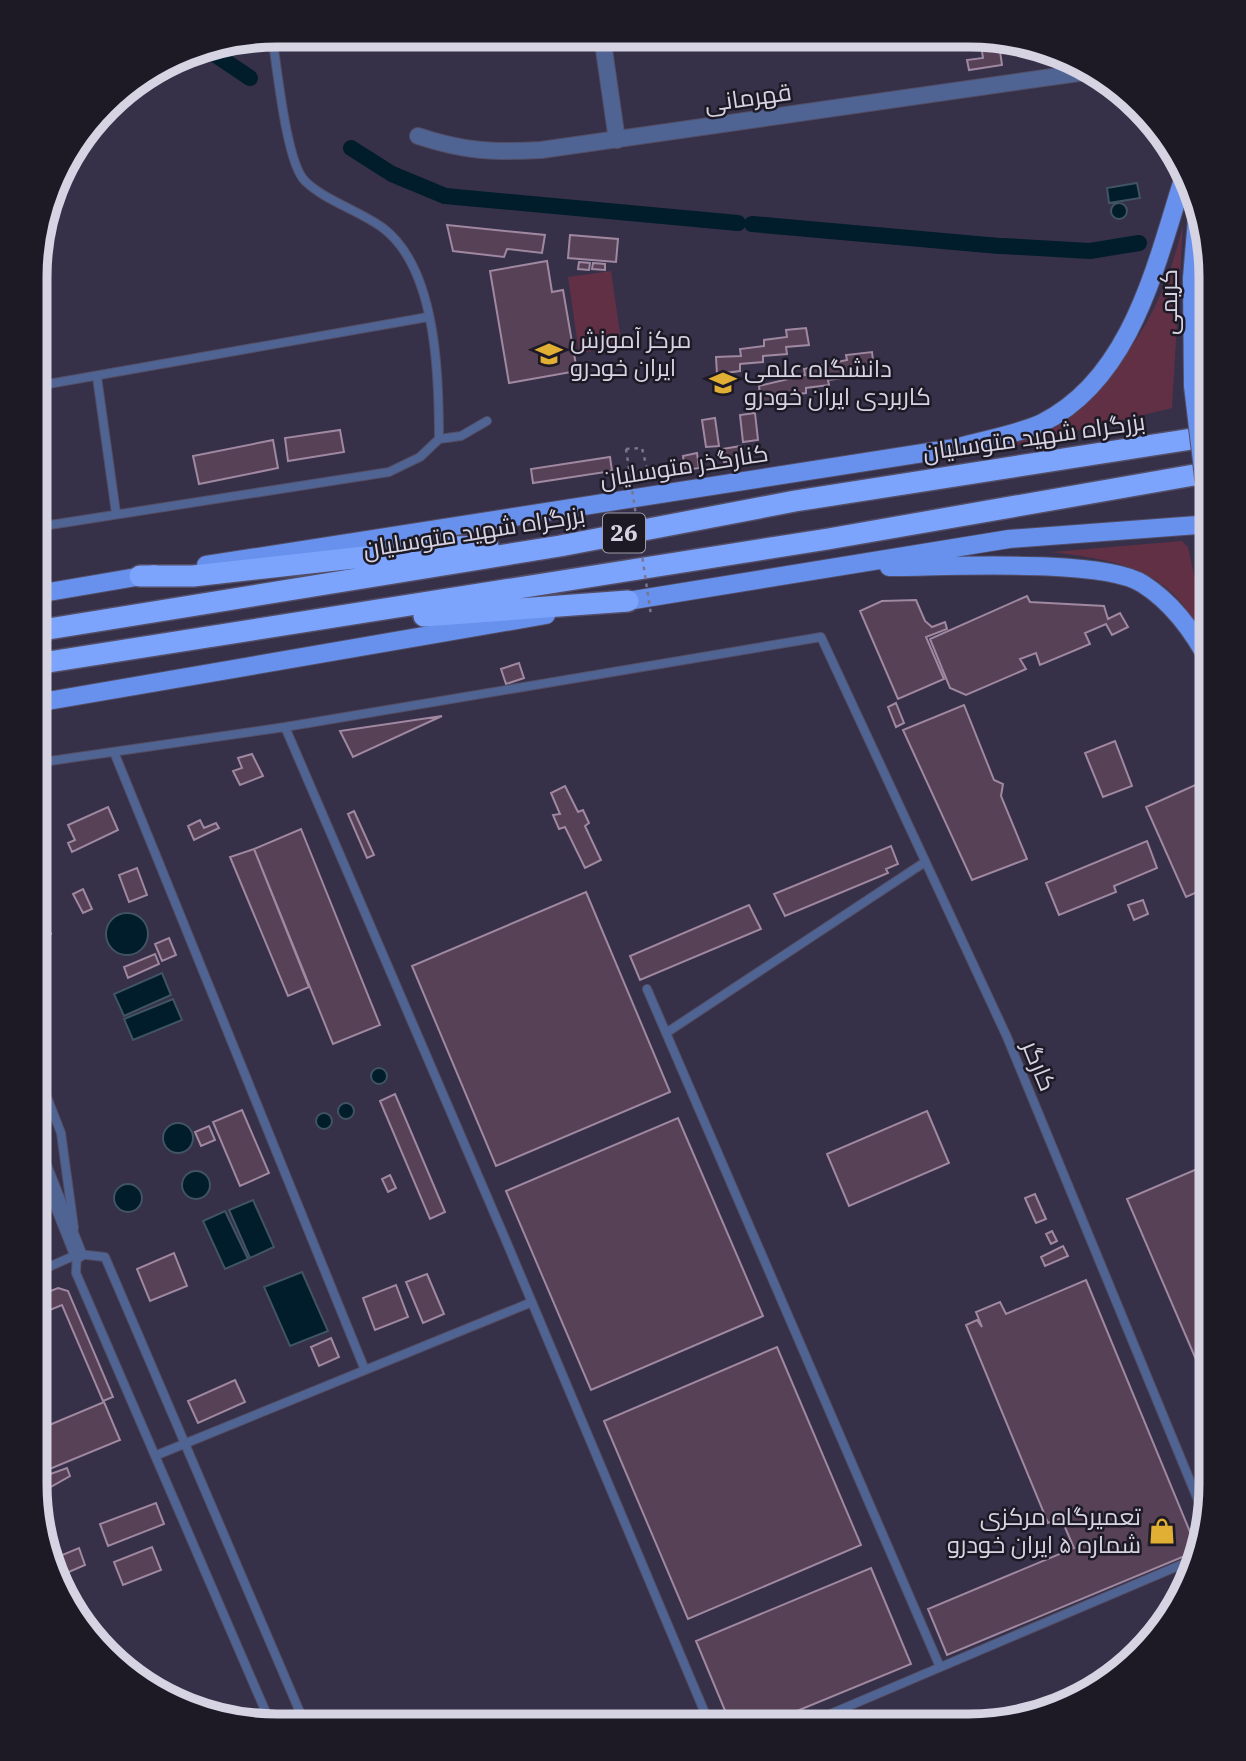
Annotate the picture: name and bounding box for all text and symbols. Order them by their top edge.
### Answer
street label: قهرمانی [702,75,794,119]
street label: کریمی [1152,269,1184,335]
place label: مرکز آموزش ایران خودرو [570,323,692,383]
school or university icon: مرکز آموزش ایران خودرو [534,339,564,369]
place label: دانشگاه علمی کاربردی ایران خودرو [744,352,931,412]
school or university icon: دانشگاه علمی کاربردی ایران خودرو [708,368,738,398]
street label: بزرگراه شهید متوسلیان [921,405,1147,467]
street label: کنارگذر متوسلیان [597,436,770,494]
street label: بزرگراه شهید متوسلیان [361,498,587,564]
road number: 26 [603,513,645,552]
street label: کارگر [1015,1034,1064,1096]
place label: تعمیرگاه مرکزی شماره ۵ ایران خودرو [947,1500,1142,1560]
shop icon: تعمیرگاه مرکزی شماره ۵ ایران خودرو [1147,1516,1177,1546]

